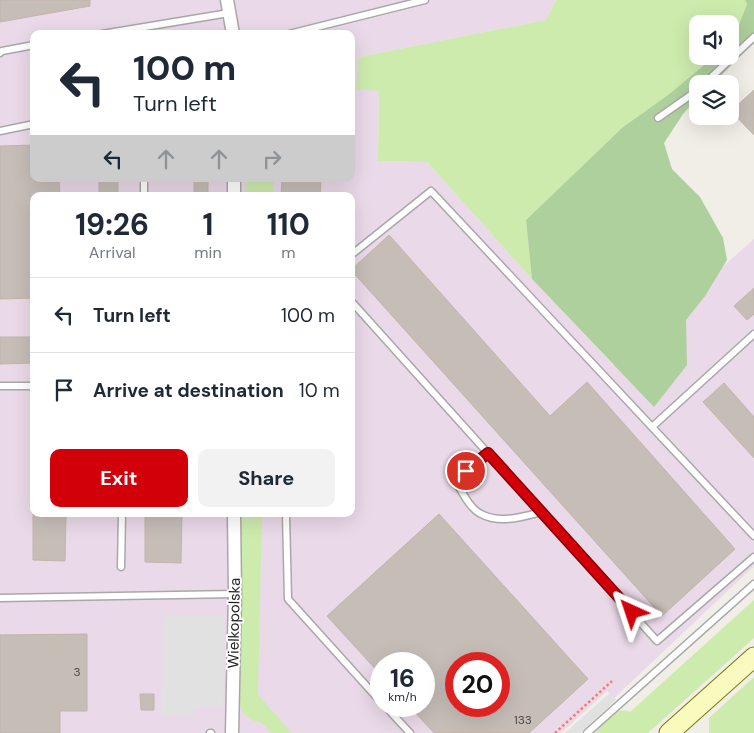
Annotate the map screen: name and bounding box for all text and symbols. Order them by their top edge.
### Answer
map controls [689,15,739,125]
button: sound [689,15,739,65]
text: 100 m [133,45,236,91]
icon: left [50,50,115,115]
button: layers [689,75,739,125]
text: Turn left [133,89,217,118]
icon: left [99,145,127,173]
icon: ahead [152,145,180,173]
icon: ahead [205,145,233,173]
icon: right [258,145,286,173]
text: 19:26 [75,205,149,244]
text: 1 [203,205,213,244]
text: 110 [267,205,310,244]
text: Arrival [89,242,135,263]
text: min [194,242,222,263]
text: m [281,242,295,263]
icon: left [50,301,78,329]
text: Turn left [93,303,171,328]
text: 100 m [281,303,335,328]
icon: arrive [50,376,78,404]
text: Arrive at destination [93,378,284,403]
text: 10 m [299,378,340,403]
button: Exit [50,449,188,507]
button: Share [198,449,335,507]
pin [445,450,487,492]
icon: arrive [452,457,480,485]
street label: Wielkopolska [223,577,245,669]
position arrow [605,585,657,637]
speed limit sign: 20 [445,652,510,717]
text: 16 [390,662,415,695]
house number: 3 [73,664,81,680]
text: km/h [388,689,417,705]
house number: 133 [514,712,532,728]

